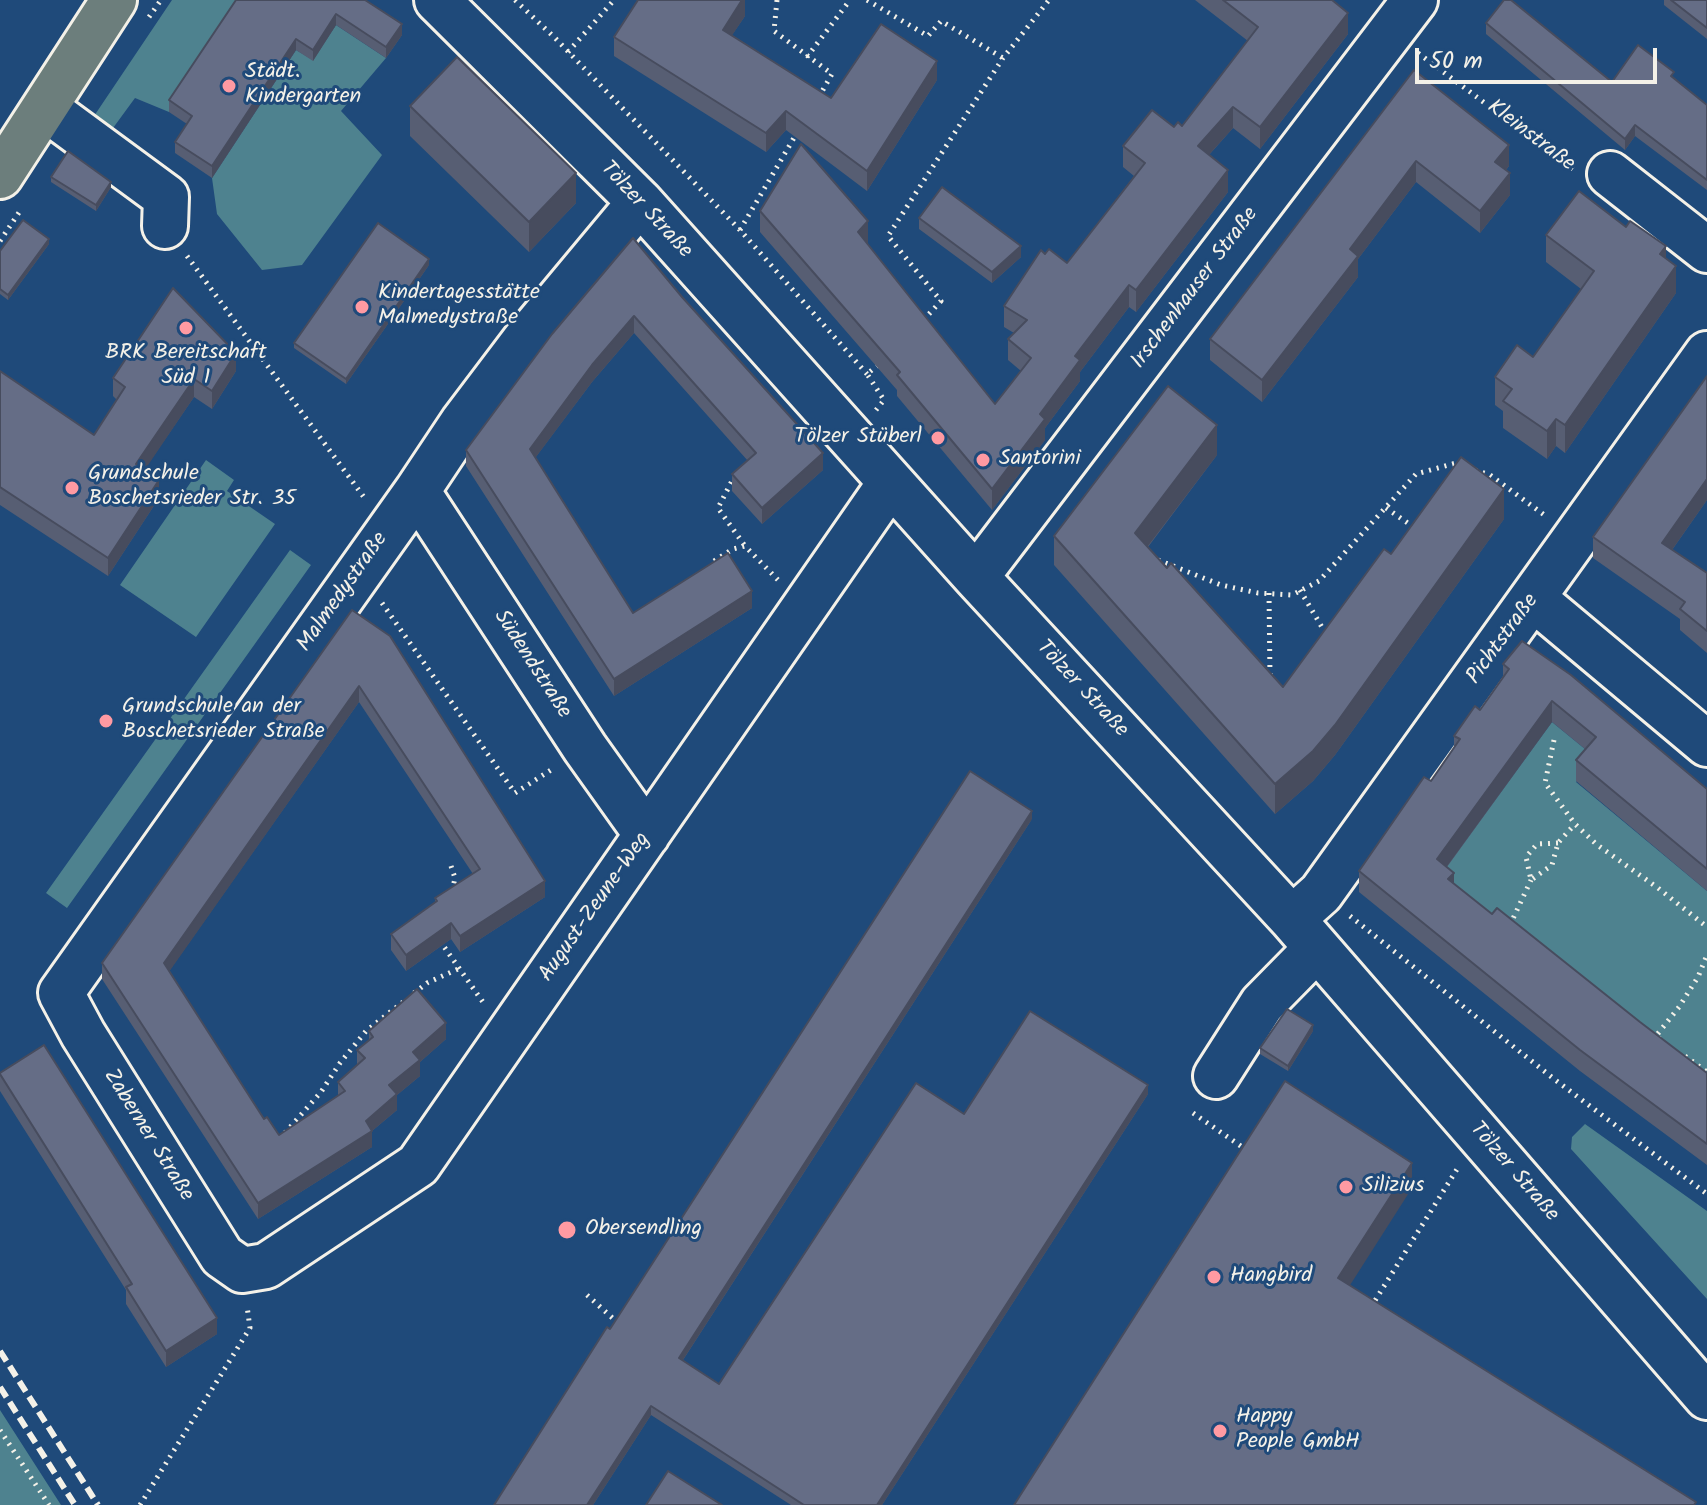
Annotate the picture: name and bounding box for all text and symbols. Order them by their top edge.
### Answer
scale bar [1419,32,1661,82]
text: 50 m [1429,42,1483,81]
place label: Städt. Kindergarten [245,60,361,112]
marker: Städt. Kindergarten [220,77,238,95]
street label: Kleinstraße [1481,95,1579,179]
street label: Tölzer Straße [593,157,697,265]
street label: Irschenhauser Straße [1127,203,1265,375]
place label: Kindertagesstätte Malmedystraße [378,281,540,332]
marker: Kindertagesstätte Malmedystraße [353,298,371,316]
marker: BRK Bereitschaft Süd 1 [177,319,195,337]
place label: BRK Bereitschaft Süd 1 [105,341,267,392]
place label: Tölzer Stüberl [794,425,922,451]
marker: Tölzer Stüberl [929,429,947,447]
place label: Santorini [999,447,1081,473]
marker: Santorini [974,451,992,469]
place label: Grundschule Boschetsrieder Str. 35 [88,462,296,514]
marker: Grundschule Boschetsrieder Str. 35 [63,479,81,497]
street label: Malmedystraße [293,528,395,658]
street label: Pichtstraße [1462,590,1546,690]
street label: Südendstraße [486,606,576,724]
street label: Tölzer Straße [1029,636,1133,744]
place label: Grundschule an der Boschetsrieder Straße [122,695,325,746]
marker: Grundschule an der Boschetsrieder Straße [97,712,115,730]
street label: August-Zeune-Weg [535,828,657,988]
street label: Zaberner Straße [96,1065,198,1207]
street label: Tölzer Straße [1463,1118,1563,1228]
place label: Silizius [1362,1174,1424,1200]
marker: Silizius [1337,1178,1355,1196]
place label: Obersendling [585,1217,702,1243]
marker: Obersendling [556,1219,578,1241]
place label: Hangbird [1230,1264,1312,1290]
marker: Hangbird [1205,1268,1223,1286]
place label: Happy People GmbH [1236,1405,1360,1456]
marker: Happy People GmbH [1211,1422,1229,1440]

